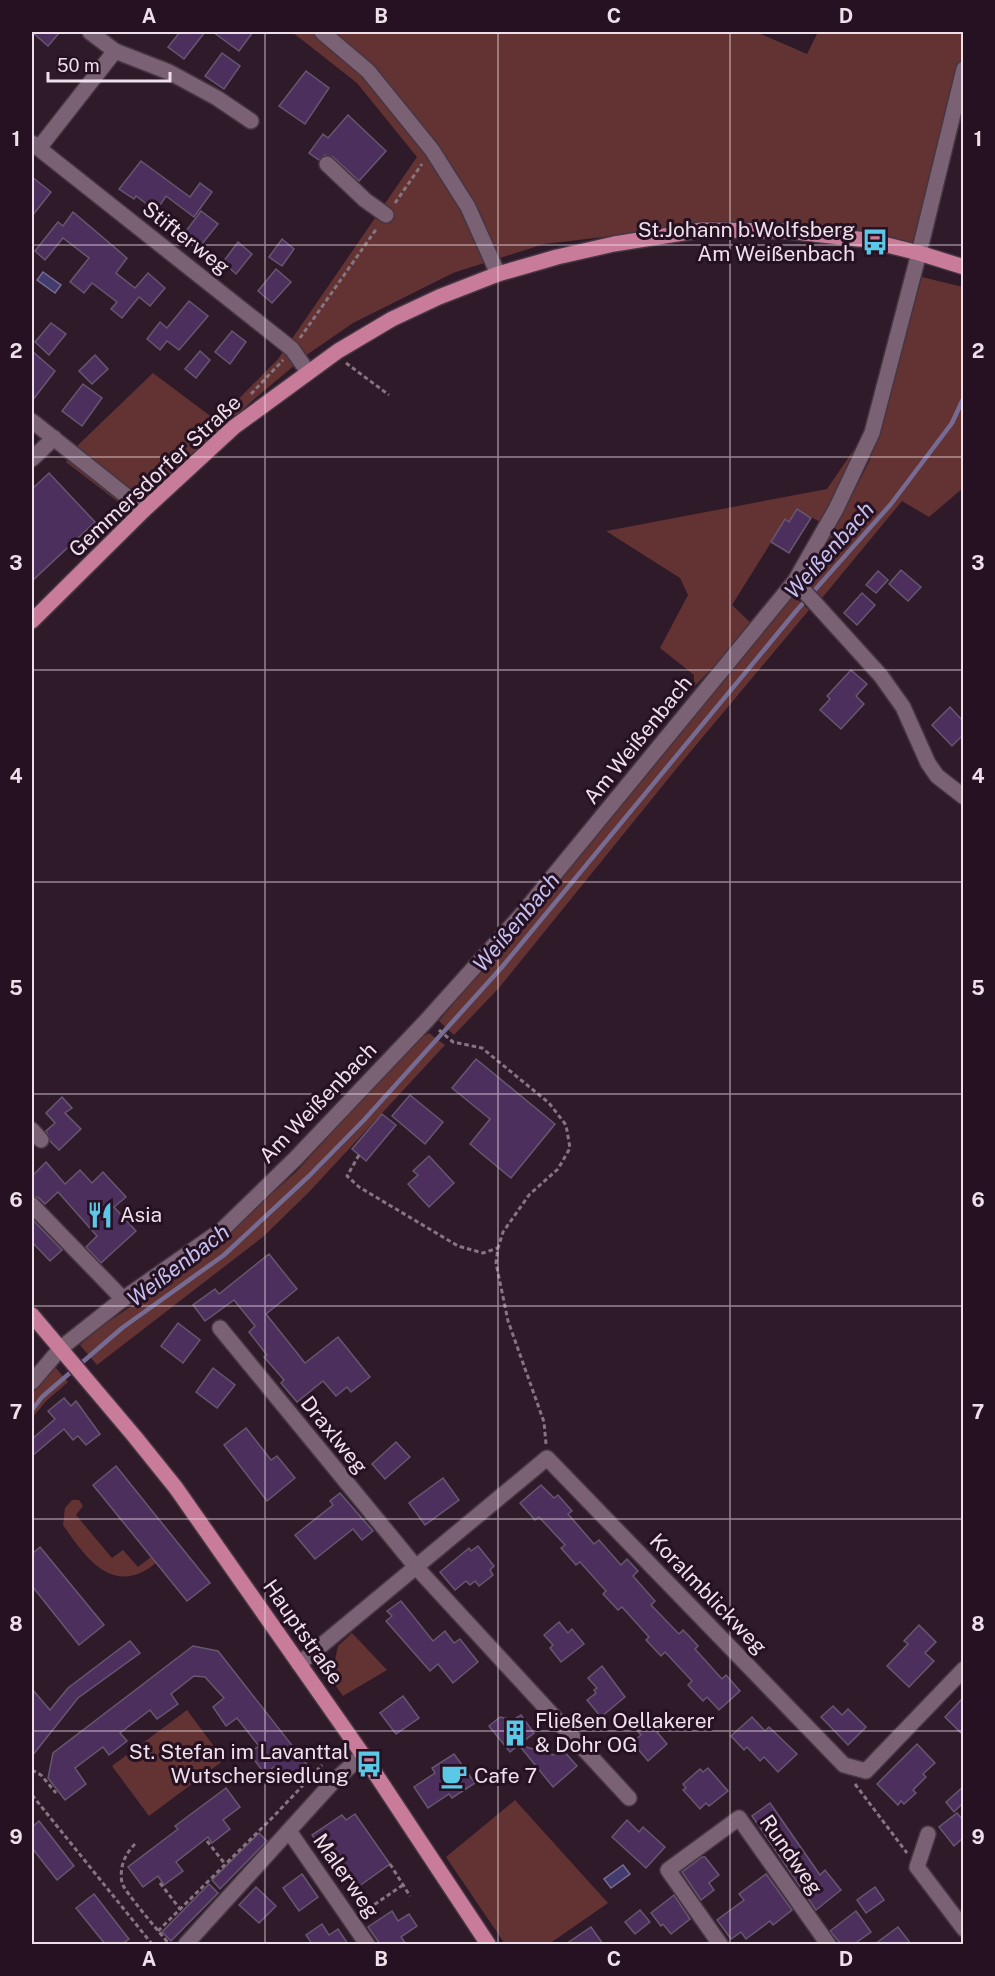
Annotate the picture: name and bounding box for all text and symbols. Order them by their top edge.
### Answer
text: A [142,4,156,28]
text: B [374,4,388,28]
text: C [607,4,621,28]
text: D [839,4,853,28]
scale bar [48,45,170,83]
text: 50 m [57,55,100,76]
text: 1 [12,127,20,151]
text: 1 [974,127,982,151]
street label: Stifterweg [138,196,235,279]
place label: St.Johann b.Wolfsberg Am Weißenbach [638,217,855,266]
bus stop icon: St.Johann b.Wolfsberg Am Weißenbach [860,227,890,257]
text: 2 [10,339,22,363]
text: 2 [972,339,984,363]
street label: Gemmersdorfer Straße [63,389,246,562]
water label: Weißenbach [779,496,879,604]
text: 3 [9,551,23,575]
text: 3 [971,551,985,575]
street label: Am Weißenbach [578,671,697,809]
text: 4 [9,764,23,788]
text: 4 [971,764,985,788]
water label: Weißenbach [467,867,565,977]
text: 5 [9,976,23,1000]
text: 5 [971,976,985,1000]
street label: Am Weißenbach [254,1037,381,1168]
text: 6 [9,1188,23,1212]
text: 6 [971,1188,985,1212]
restaurant icon: Asia [85,1200,115,1230]
place label: Asia [120,1202,162,1227]
water label: Weißenbach [122,1218,234,1312]
street label: Draxlweg [296,1391,373,1479]
text: 7 [10,1400,22,1424]
text: 7 [972,1400,984,1424]
street label: Koralmblickweg [645,1528,772,1659]
street label: Hauptstraße [258,1574,349,1689]
text: 8 [9,1612,23,1636]
text: 8 [971,1612,985,1636]
place label: Fließen Oellakerer & Dohr OG [535,1708,715,1757]
building icon: Fließen Oellakerer & Dohr OG [500,1718,530,1748]
place label: St. Stefan im Lavanttal Wutschersiedlung [129,1739,349,1788]
bus stop icon: St. Stefan im Lavanttal Wutschersiedlung [354,1749,384,1779]
cafe icon: Cafe 7 [439,1761,469,1791]
place label: Cafe 7 [474,1763,537,1788]
street label: Rundweg [755,1810,828,1900]
text: 9 [9,1825,23,1849]
text: 9 [971,1825,985,1849]
street label: Malerweg [308,1829,385,1923]
text: A [142,1947,156,1971]
text: B [374,1947,388,1971]
text: C [607,1947,621,1971]
text: D [839,1947,853,1971]

